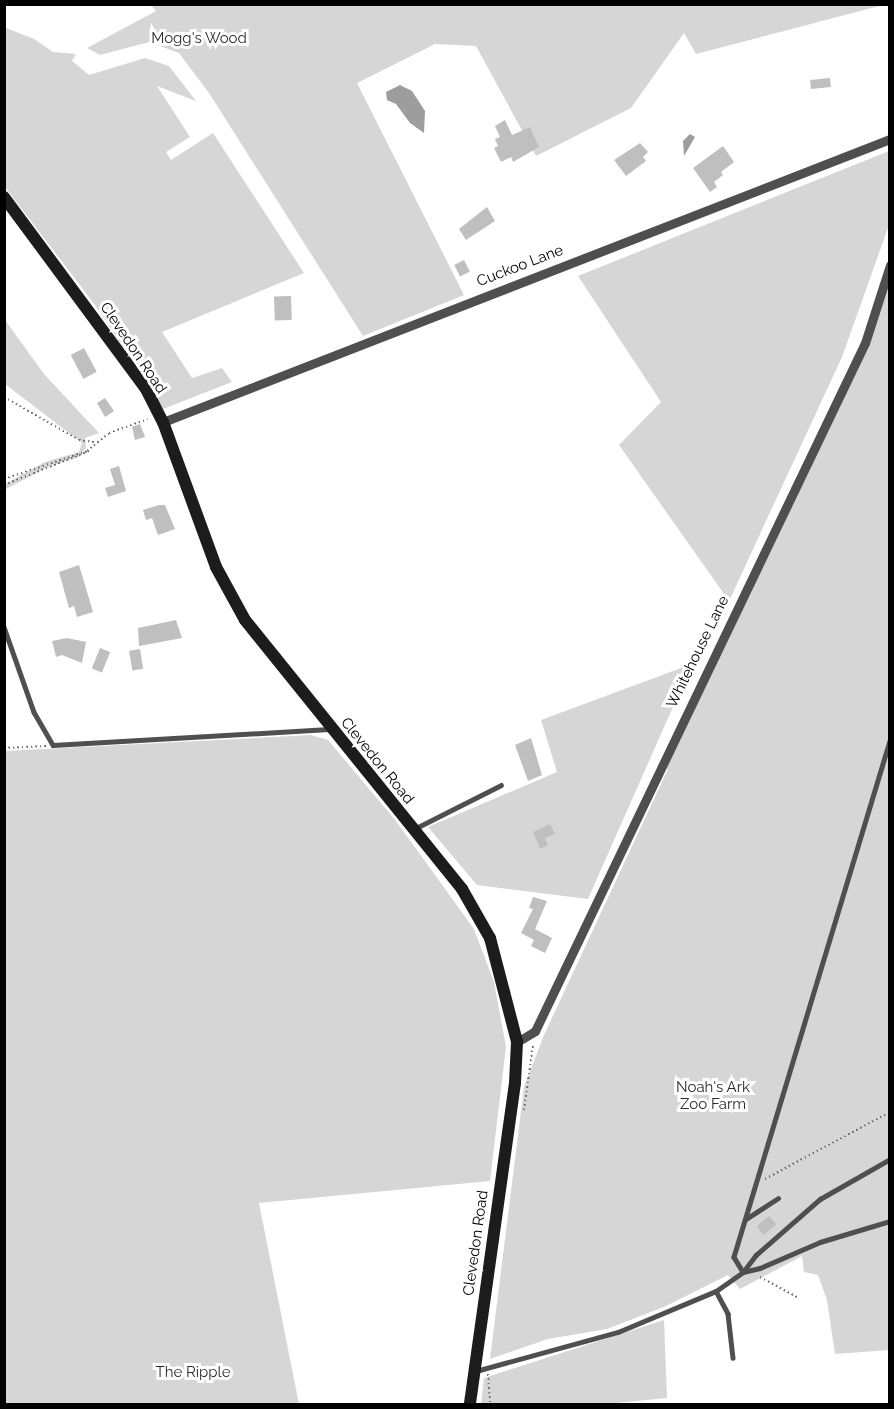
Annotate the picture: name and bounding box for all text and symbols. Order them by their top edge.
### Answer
park label: Mogg's Wood [151,30,247,48]
street label: Cuckoo Lane [474,241,566,291]
street label: Clevedon Road [96,299,170,397]
street label: Whitehouse Lane [663,593,733,711]
street label: Clevedon Road [337,714,417,808]
park label: Noah's Ark Zoo Farm [676,1078,750,1113]
street label: Clevedon Road [460,1189,492,1297]
park label: The Ripple [156,1364,230,1382]

